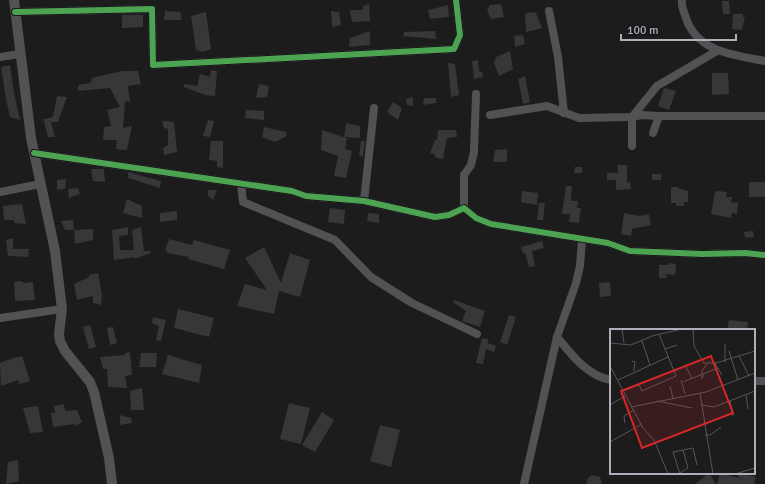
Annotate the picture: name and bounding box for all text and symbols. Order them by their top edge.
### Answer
scale bar [621,16,736,42]
text: 100 m [627,23,659,38]
inset map [610,329,755,474]

